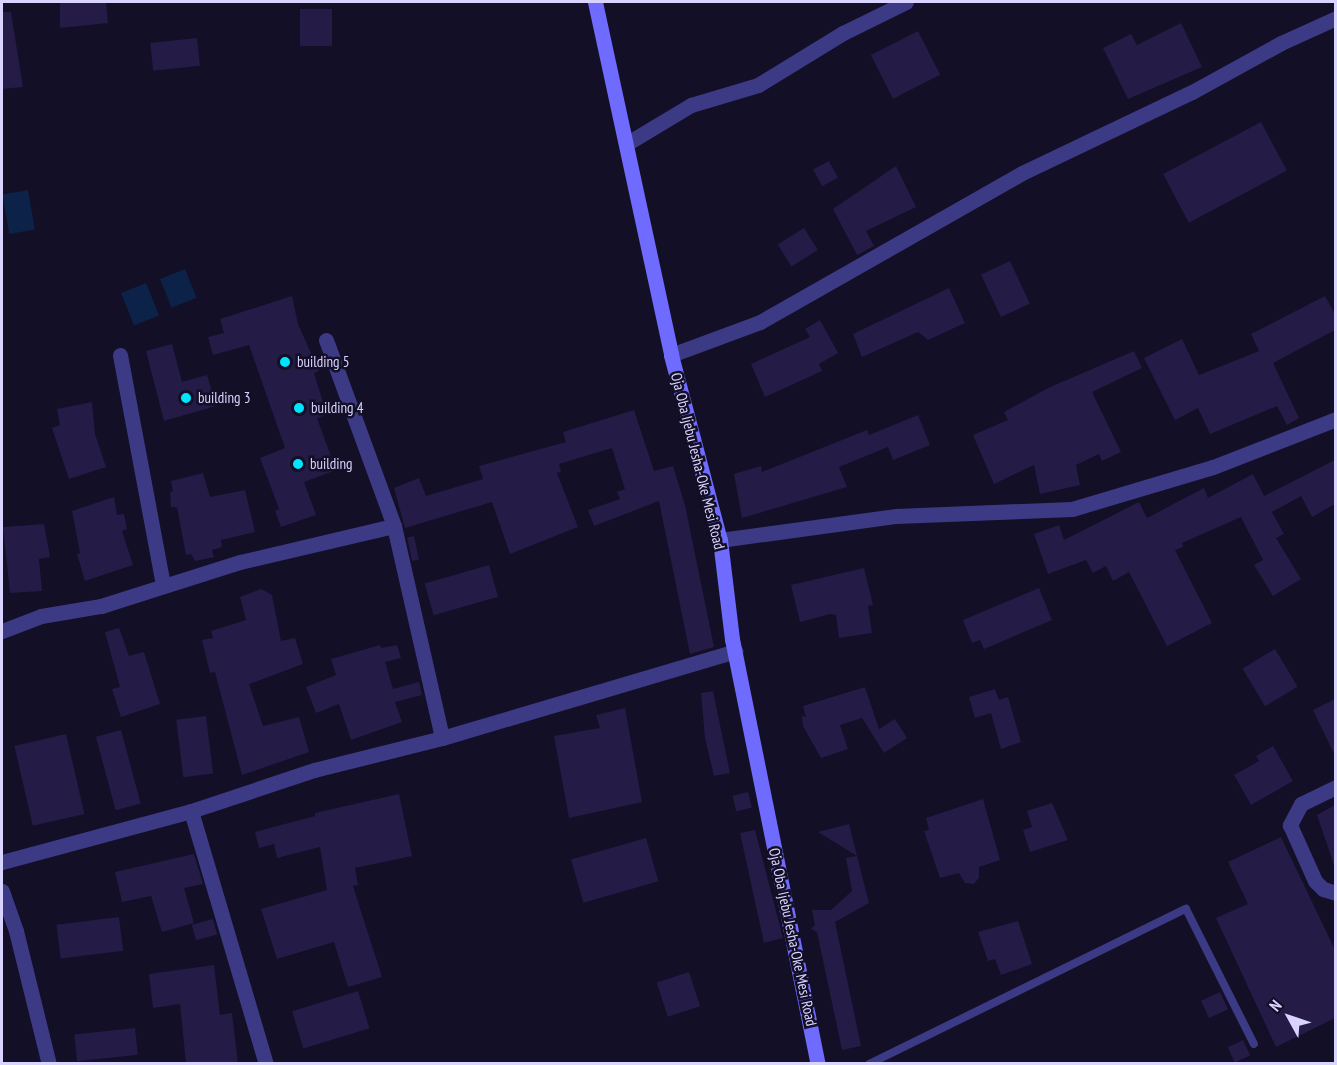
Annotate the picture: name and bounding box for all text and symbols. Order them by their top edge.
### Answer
place label: building 5 [297,353,350,371]
marker: building 5 [278,355,292,369]
street label: Oja Oba Ijebu Jesha-Oke Mesi Road [667,371,729,551]
place label: building 3 [198,389,251,407]
marker: building 3 [179,391,193,405]
place label: building 4 [311,399,364,417]
marker: building 4 [292,401,306,415]
place label: building [310,455,353,473]
marker: building [291,457,305,471]
street label: Oja Oba Ijebu Jesha-Oke Mesi Road [765,846,821,1028]
north arrow [1259,987,1319,1047]
text: N [1265,996,1286,1015]

